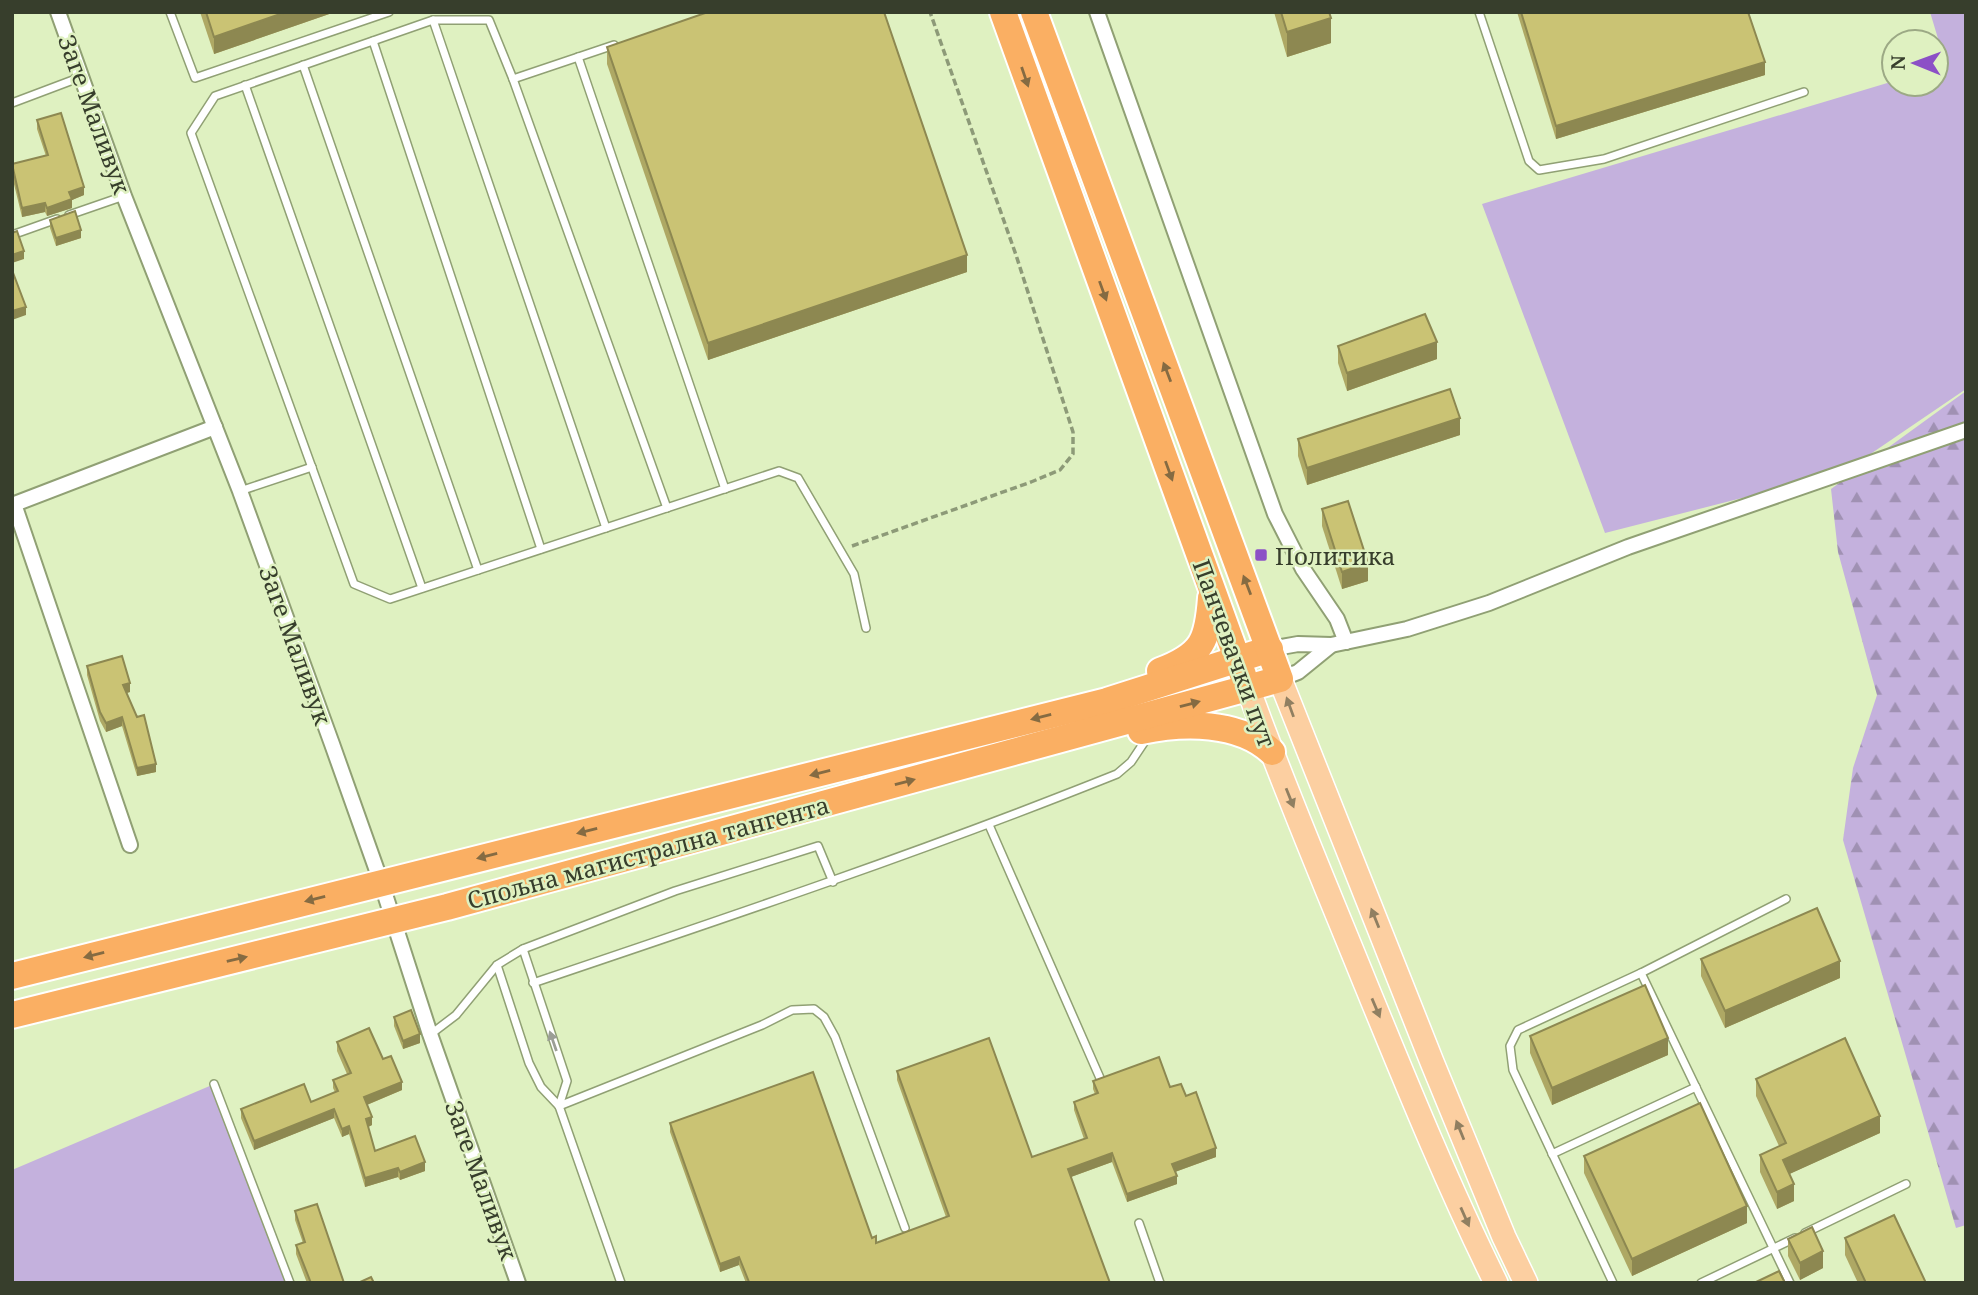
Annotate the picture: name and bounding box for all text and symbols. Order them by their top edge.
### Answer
north arrow [1880,28,1950,98]
street label: Заге Маливук [51,30,139,199]
text: N [1885,55,1911,70]
one-way arrow [1020,66,1031,87]
one-way arrow [1097,280,1108,301]
one-way arrow [1161,361,1172,382]
one-way arrow [1163,461,1174,482]
place label: Политика [1275,539,1395,572]
marker: Политика [1253,547,1269,563]
street label: Панчевачки пут [1186,554,1284,752]
street label: Заге Маливук [252,561,340,730]
one-way arrow [1241,574,1252,595]
one-way arrow [1285,696,1296,717]
one-way arrow [1179,698,1201,709]
one-way arrow [1030,712,1052,723]
one-way arrow [809,768,831,779]
one-way arrow [894,776,916,787]
one-way arrow [1284,787,1295,808]
street label: Спољна магистрална тангента [463,788,833,916]
one-way arrow [576,826,598,837]
one-way arrow [476,851,498,862]
one-way arrow [304,894,326,905]
one-way arrow [1369,908,1380,929]
one-way arrow [83,950,105,961]
one-way arrow [226,953,248,964]
one-way arrow [1370,998,1381,1019]
one-way arrow [547,1031,558,1052]
street label: Заге Маливук [438,1096,526,1265]
one-way arrow [1455,1120,1466,1141]
one-way arrow [1460,1207,1471,1228]

